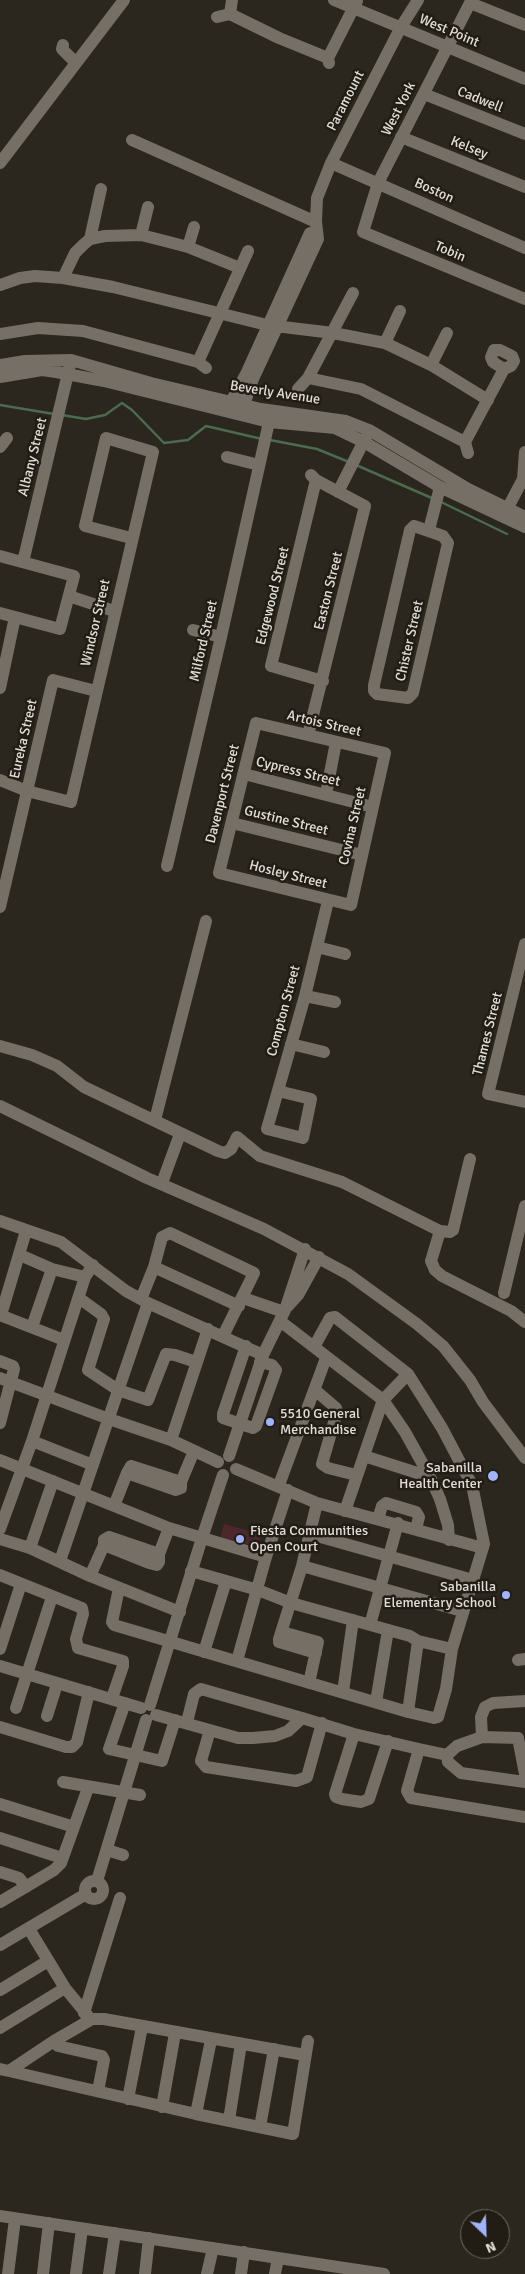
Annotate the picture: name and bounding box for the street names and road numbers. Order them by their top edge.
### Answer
street label: West Point [416,11,482,51]
street label: Paramount [324,68,368,134]
street label: West York [378,79,420,139]
street label: Cadwell [455,83,505,117]
street label: Kelsey [448,133,490,163]
street label: Boston [412,175,456,207]
street label: Tobin [432,238,468,266]
street label: Beverly Avenue [229,378,321,408]
street label: Albany Street [15,416,51,498]
street label: Edgewood Street [253,545,293,647]
street label: Easton Street [311,550,347,632]
street label: Windsor Street [78,578,114,668]
street label: Milford Street [186,599,222,683]
street label: Chister Street [393,599,427,683]
street label: Eureka Street [7,698,41,780]
street label: Artois Street [285,707,363,741]
street label: Davenport Street [203,743,243,845]
street label: Cypress Street [254,753,342,791]
street label: Covina Street [336,785,370,867]
street label: Gustine Street [242,802,330,840]
street label: Hosley Street [247,857,329,893]
street label: Compton Street [264,964,304,1058]
street label: Thames Street [470,991,506,1077]

